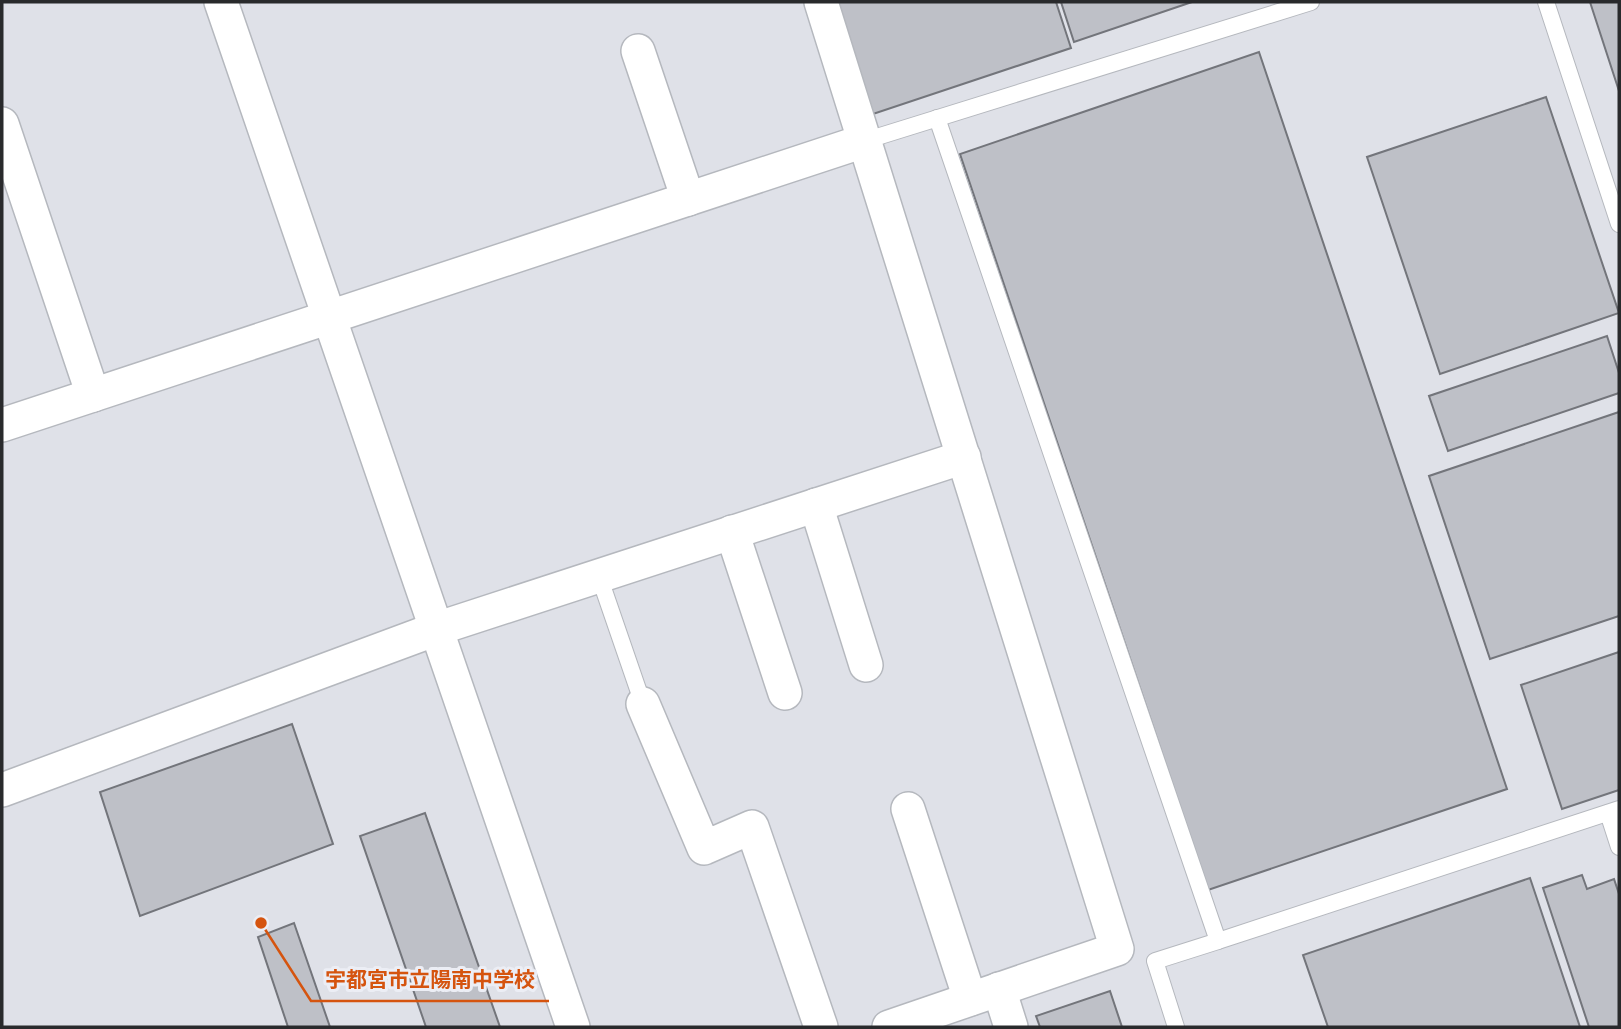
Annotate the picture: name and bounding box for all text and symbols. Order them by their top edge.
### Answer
callout: 宇都宮市立陽南中学校 [311,959,549,1001]
text: 宇都宮市立陽南中学校 [325,966,535,992]

